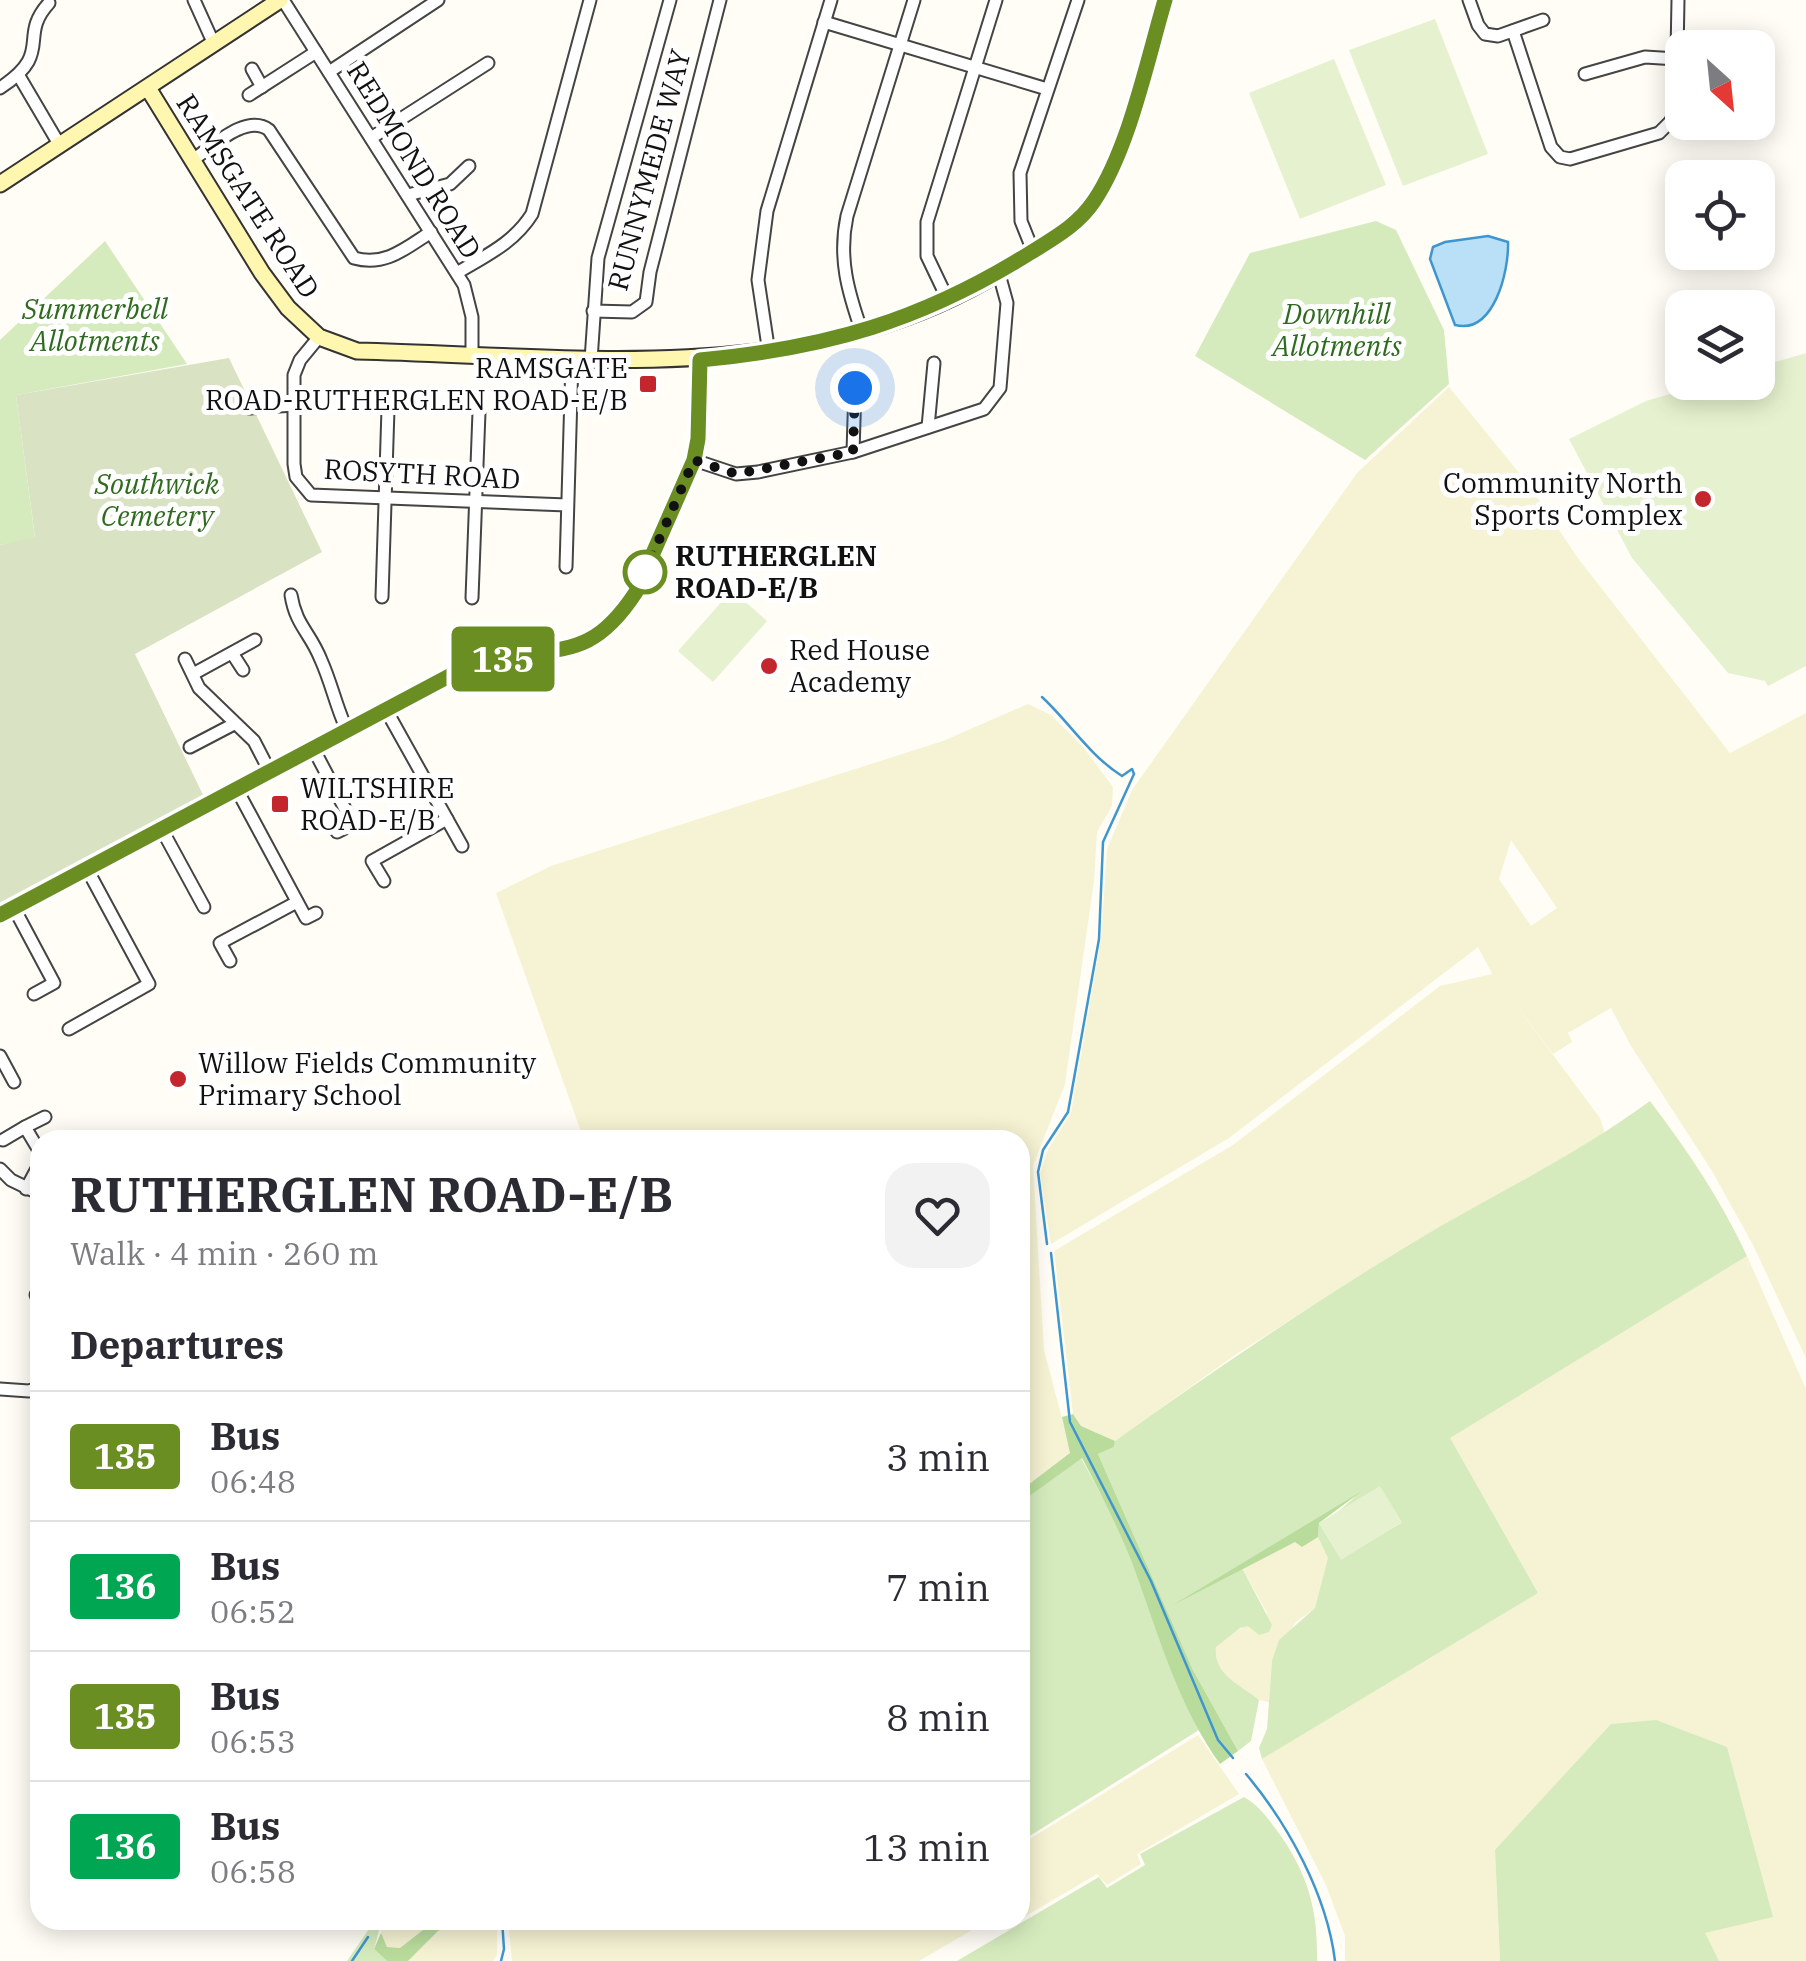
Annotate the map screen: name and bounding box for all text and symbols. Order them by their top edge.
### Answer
north arrow [1665,30,1775,140]
map controls [1665,30,1775,400]
street label: RUNNYMEDE WAY [598,45,699,295]
street label: REDMOND ROAD [339,54,490,265]
street label: RAMSGATE ROAD [169,87,328,305]
button: locate [1665,160,1775,270]
park label: Summerbell Allotments [21,290,169,359]
button: layers [1665,290,1775,400]
park label: Downhill Allotments [1270,295,1402,364]
place label: RAMSGATE ROAD-RUTHERGLEN ROAD-E/B [205,349,628,418]
your location [830,363,880,413]
marker: RAMSGATE ROAD-RUTHERGLEN ROAD-E/B [637,373,659,395]
street label: ROSYTH ROAD [323,450,521,497]
place label: Community North Sports Complex [1443,464,1683,533]
park label: Southwick Cemetery [94,465,220,534]
marker: Community North Sports Complex [1692,488,1714,510]
place label: RUTHERGLEN ROAD-E/B [675,537,877,606]
marker: RUTHERGLEN ROAD-E/B [624,551,666,593]
line badge: 135 [446,626,560,692]
place label: Red House Academy [789,631,930,700]
text: 135 [471,636,535,682]
marker: Red House Academy [758,655,780,677]
place label: WILTSHIRE ROAD-E/B [300,769,454,838]
marker: WILTSHIRE ROAD-E/B [269,793,291,815]
place label: Willow Fields Community Primary School [198,1044,536,1113]
marker: Willow Fields Community Primary School [167,1068,189,1090]
text: RUTHERGLEN ROAD-E/B [70,1163,673,1225]
button: heart [885,1163,990,1268]
text: Walk · 4 min · 260 m [70,1232,378,1274]
text: Departures [70,1320,284,1369]
text: Bus [210,1411,280,1460]
text: 3 min [886,1432,990,1481]
text: 135 [93,1433,157,1479]
text: 06:48 [210,1460,296,1502]
text: Bus [210,1541,280,1590]
text: 7 min [886,1562,990,1611]
text: 136 [93,1563,157,1609]
text: 06:52 [210,1590,296,1632]
text: Bus [210,1671,280,1720]
text: 8 min [886,1692,990,1741]
text: 135 [93,1693,157,1739]
text: 06:53 [210,1720,296,1762]
text: Bus [210,1801,280,1850]
text: 13 min [863,1822,990,1871]
text: 136 [93,1823,157,1869]
text: 06:58 [210,1850,296,1892]

